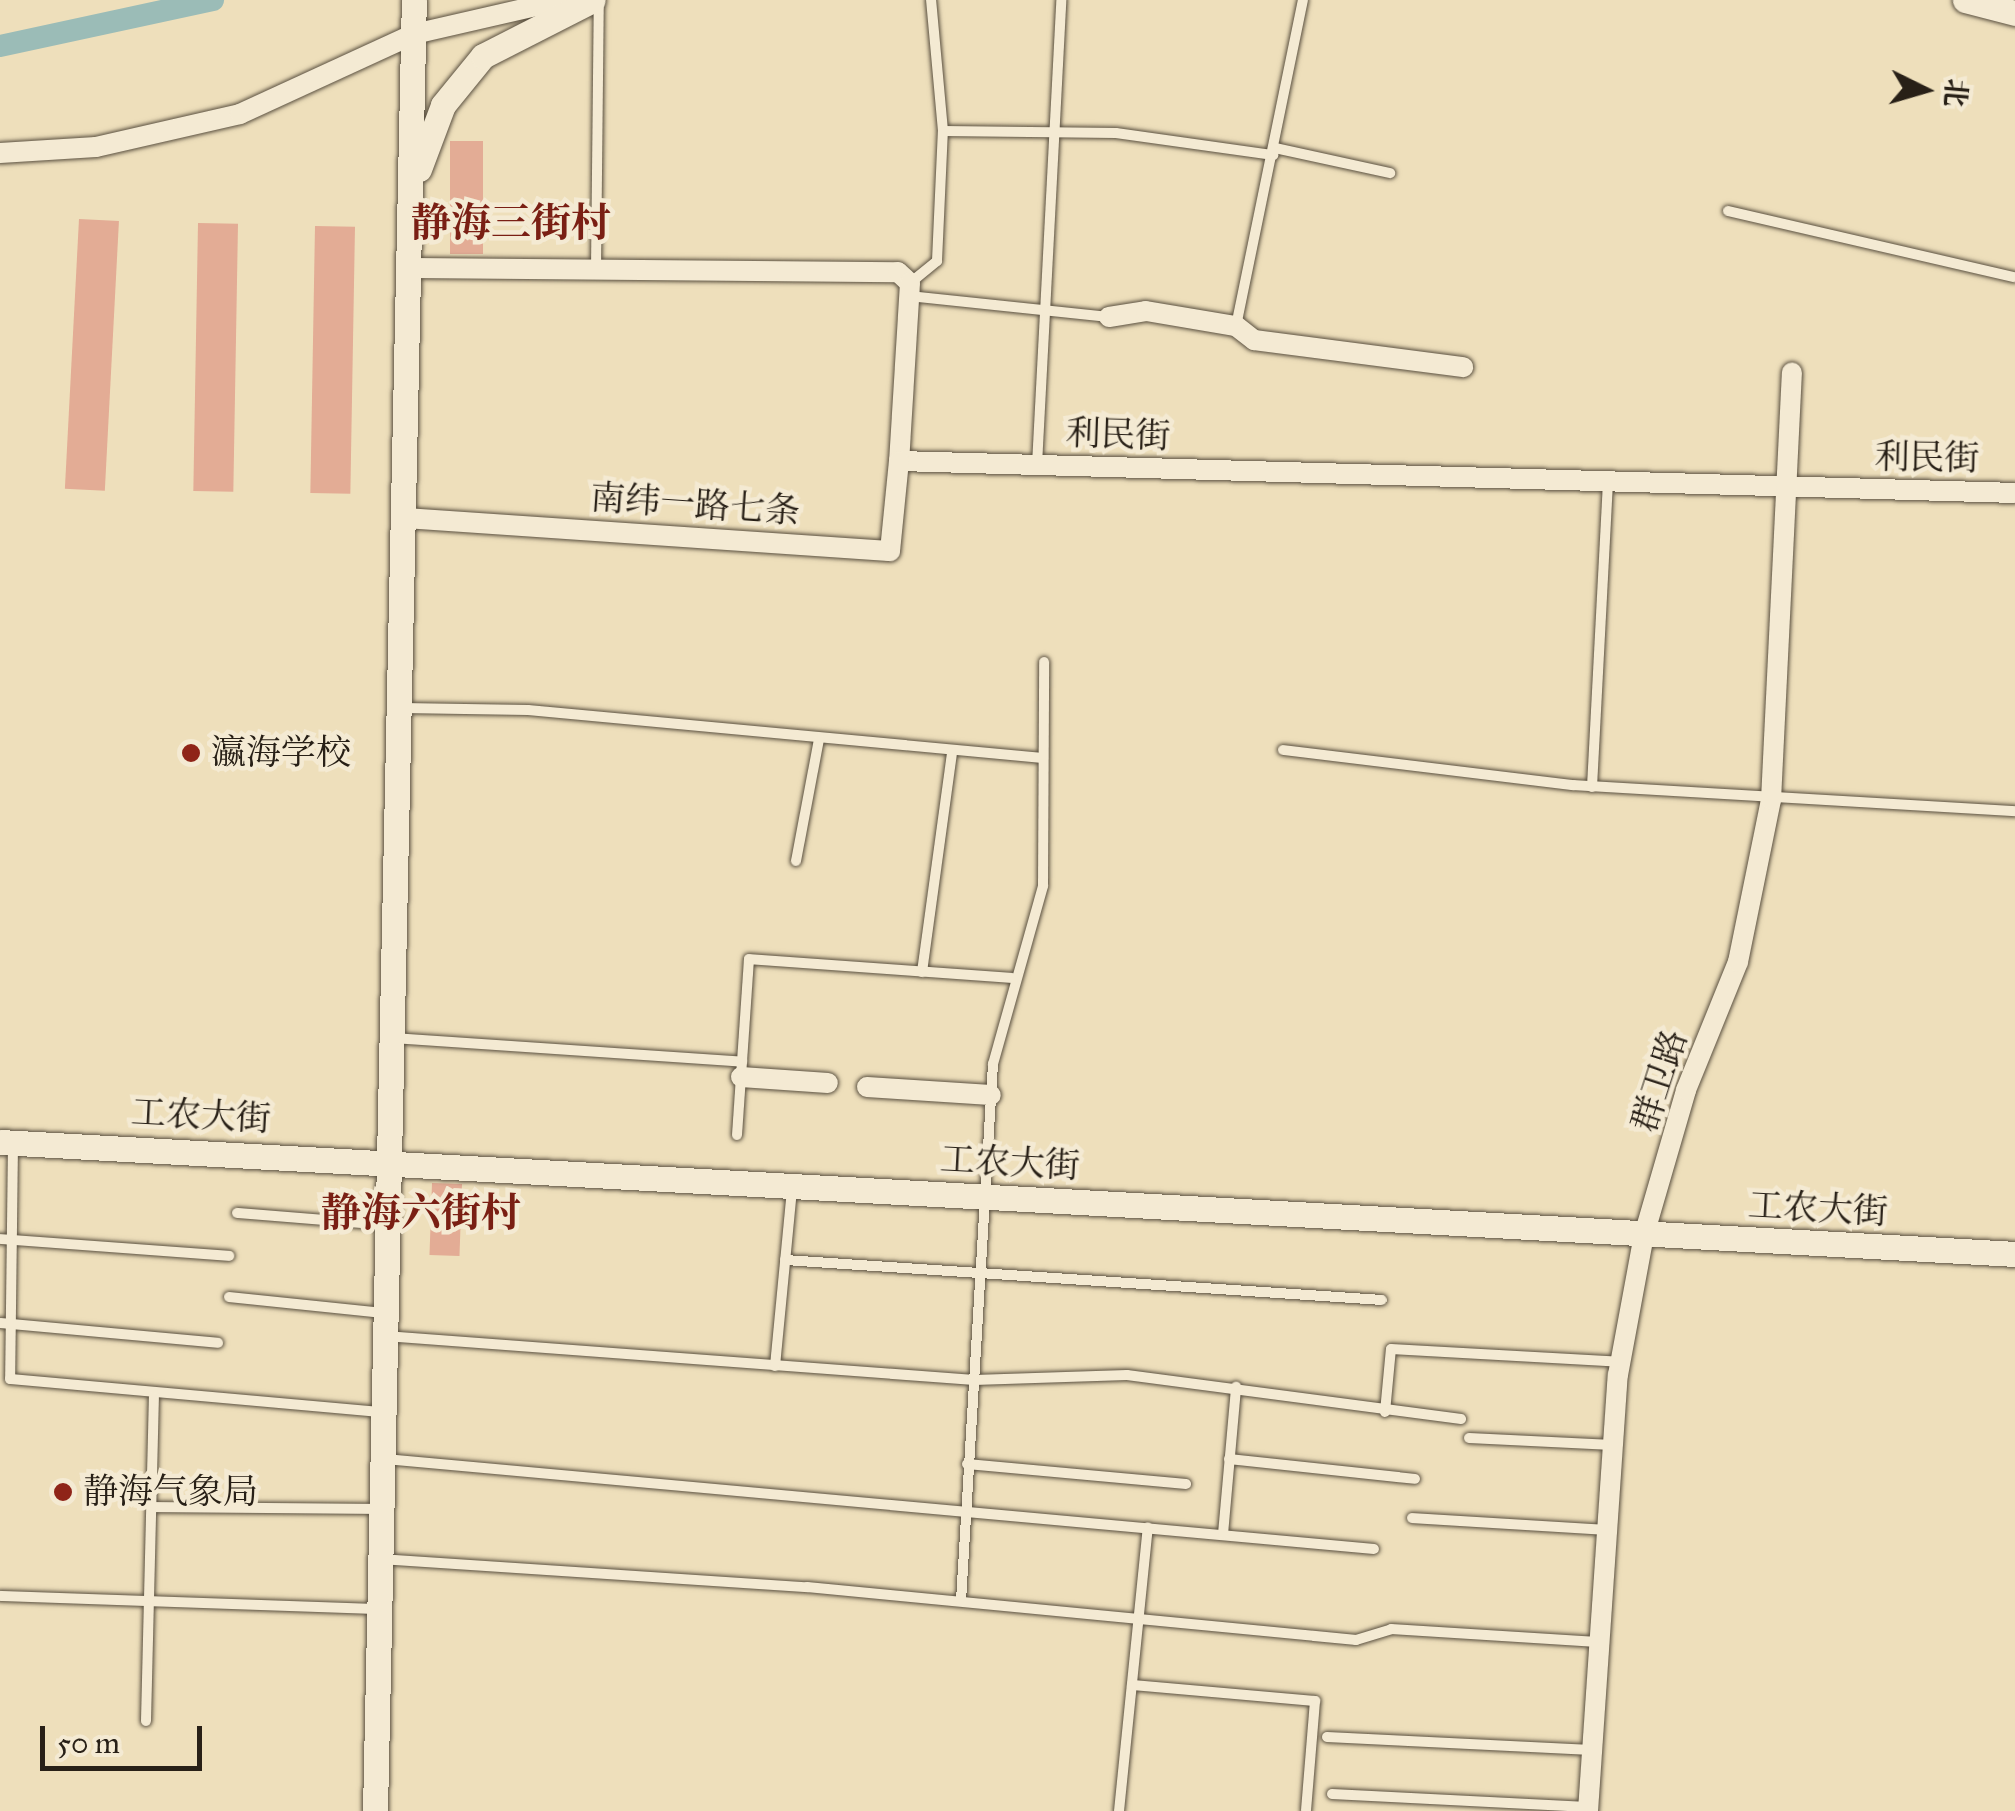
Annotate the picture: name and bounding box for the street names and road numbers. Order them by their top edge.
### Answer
street label: 利民街 [1065,412,1171,458]
street label: 利民街 [1874,436,1980,480]
street label: 南纬一路七条 [589,477,801,533]
street label: 群卫路 [1624,1025,1696,1137]
street label: 工农大街 [130,1091,272,1141]
street label: 工农大街 [939,1138,1081,1188]
street label: 工农大街 [1747,1184,1889,1234]

